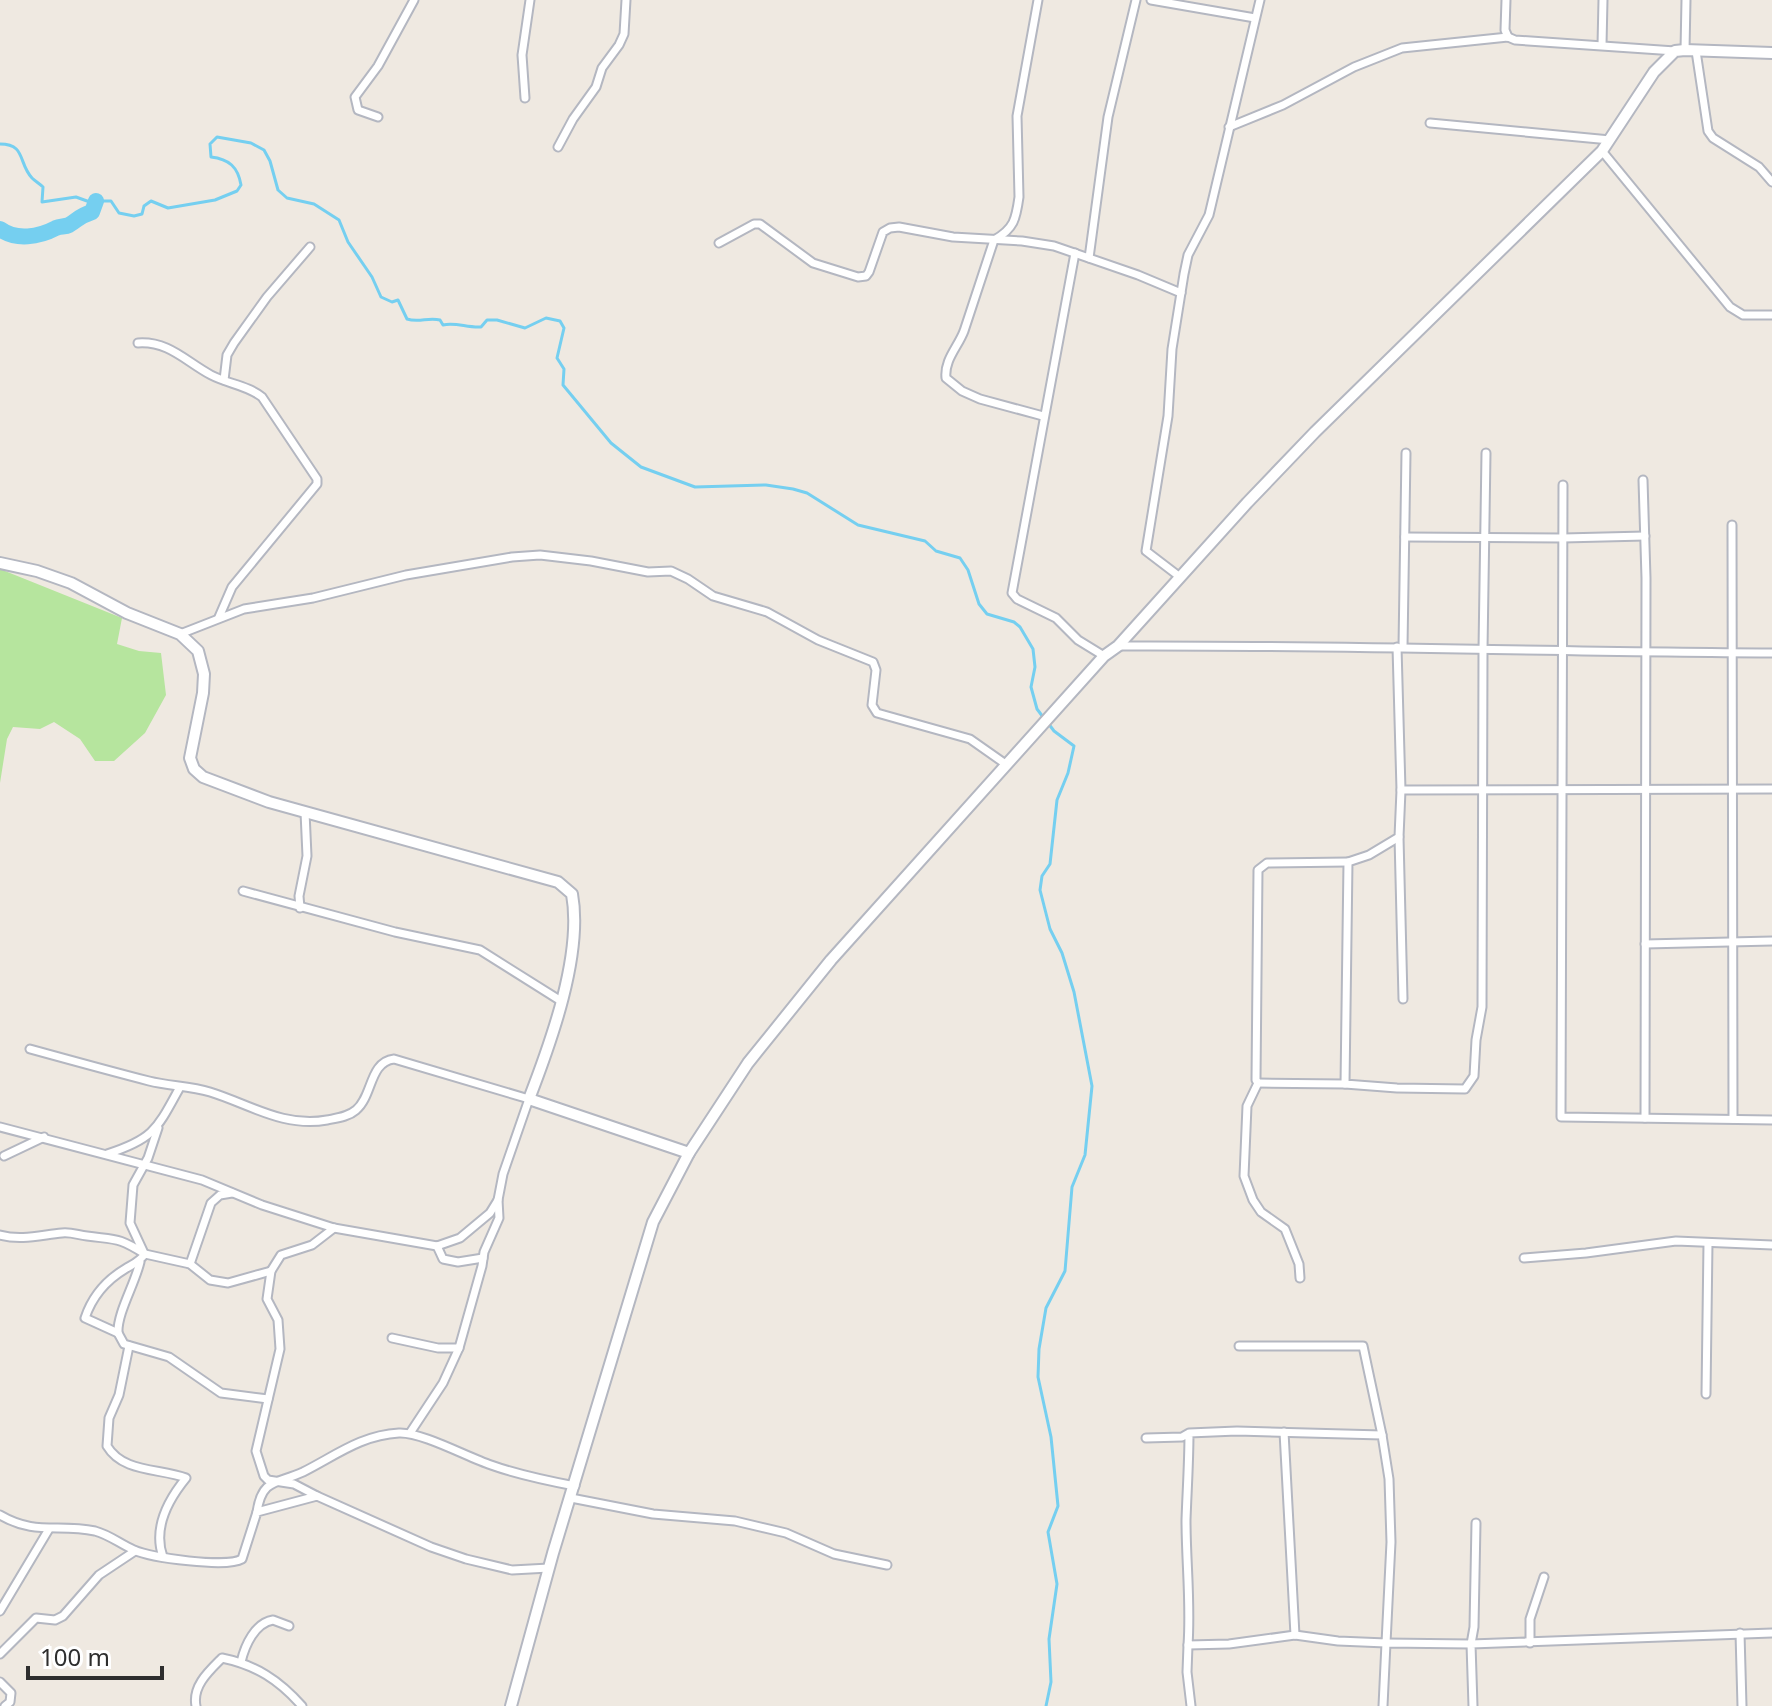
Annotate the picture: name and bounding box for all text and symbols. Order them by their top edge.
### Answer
scale bar [28,1630,162,1680]
text: 100 m [40,1640,110,1673]

